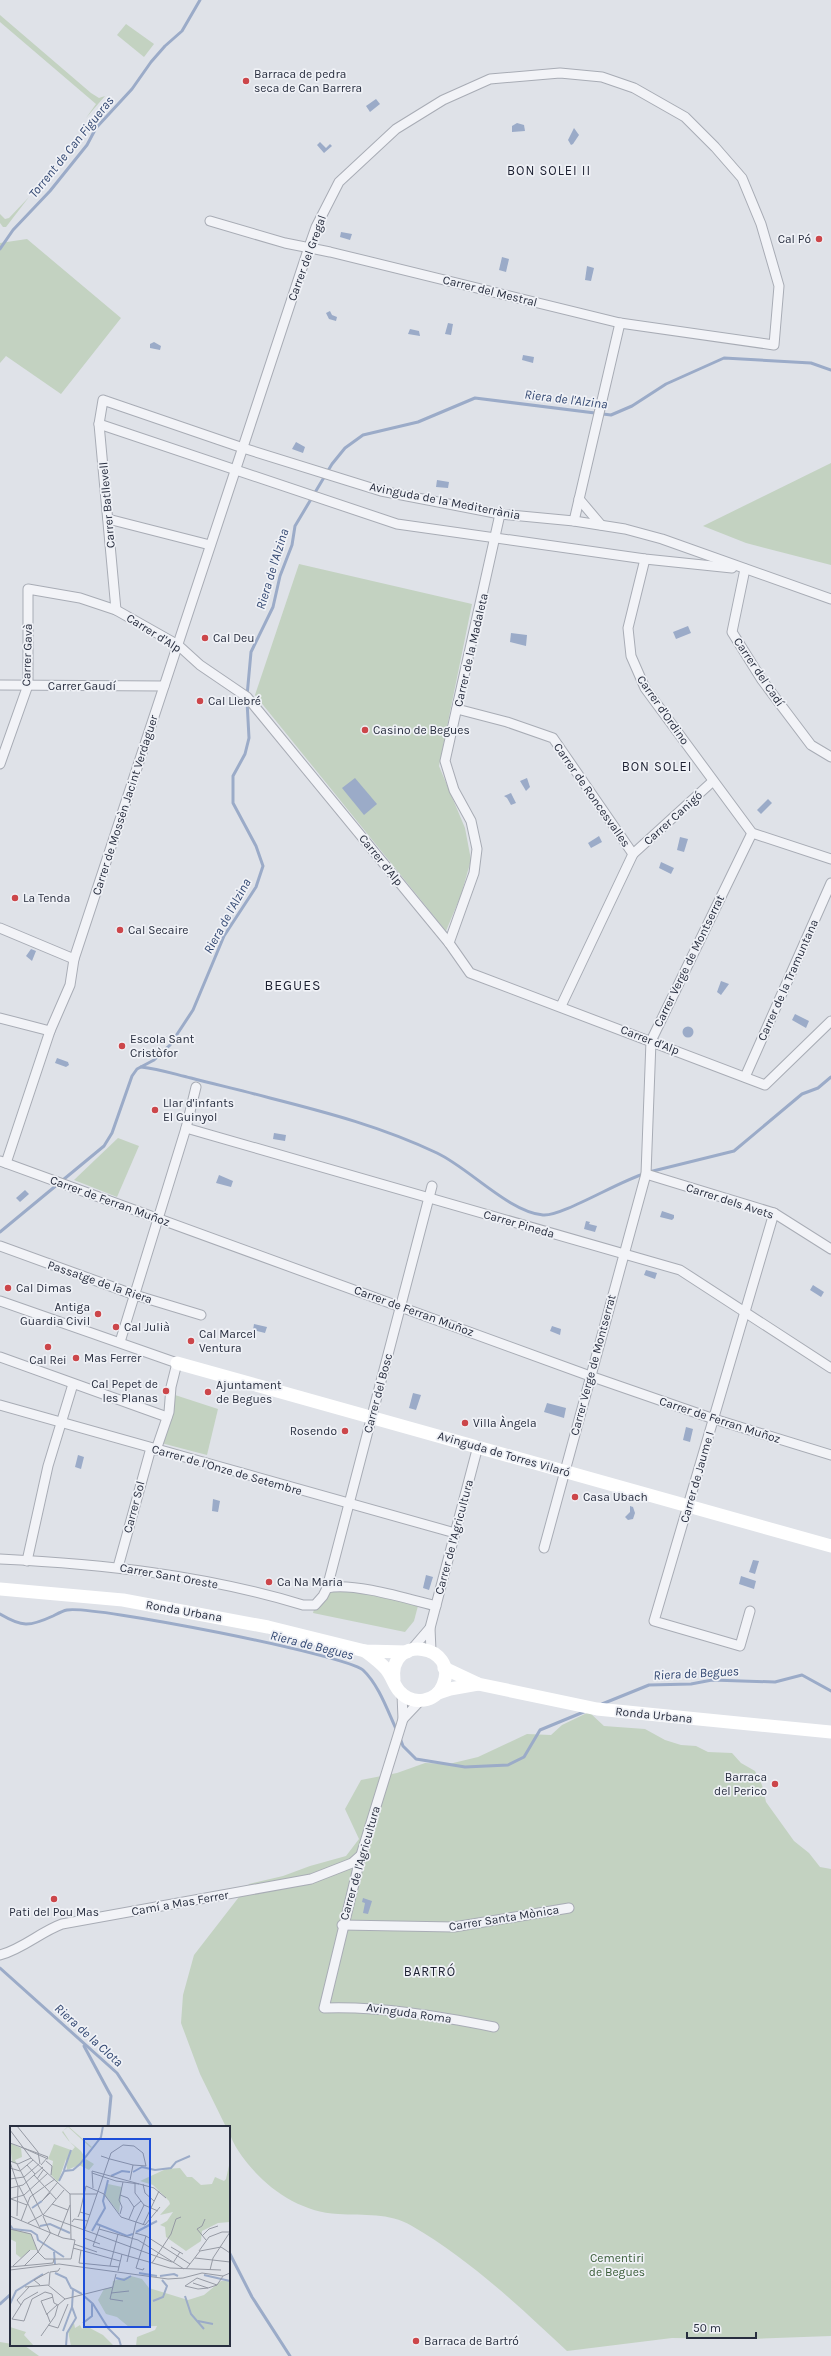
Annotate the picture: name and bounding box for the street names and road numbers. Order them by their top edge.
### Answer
street label: Carrer del Gregal [285,213,329,303]
street label: Carrer del Mestral [441,272,539,310]
street label: Carrer Batllevell [96,461,118,549]
street label: Avinguda de la Mediterrània [368,479,522,523]
street label: Carrer de la Madaleta [451,592,491,708]
street label: Carrer d'Alp [124,611,184,655]
street label: Carrer Gavà [19,623,35,687]
street label: Carrer del Cadí [731,635,787,709]
street label: Carrer d'Ordino [634,673,692,747]
street label: Carrer Gaudí [48,679,117,693]
street label: Carrer de Mossèn Jacint Verdaguer [89,713,161,897]
street label: Carrer de Roncesvalles [551,740,633,850]
street label: Carrer Canigó [641,788,705,848]
street label: Carrer d'Alp [356,832,406,888]
street label: Carrer Verge de Montserrat [651,892,727,1029]
street label: Carrer de la Tramuntana [755,917,821,1043]
street label: Carrer d'Alp [619,1022,681,1058]
street label: Carrer de Ferran Muñoz [48,1173,172,1229]
street label: Carrer dels Avets [684,1180,776,1222]
street label: Carrer Pineda [482,1207,556,1241]
street label: Passatge de la Riera [46,1258,154,1306]
street label: Carrer de Ferran Muñoz [352,1283,476,1339]
street label: Carrer Verge de Montserrat [567,1293,619,1437]
street label: Carrer del Bosc [361,1352,395,1434]
street label: Carrer de Ferran Muñoz [658,1394,783,1446]
street label: Avinguda de Torres Vilaró [436,1428,572,1480]
street label: Carrer de Jaume I [677,1430,717,1524]
street label: Carrer de l'Onze de Setembre [150,1442,304,1498]
street label: Carrer de l'Agricultura [432,1478,476,1596]
street label: Carrer Sol [120,1480,148,1534]
street label: Carrer Sant Oreste [119,1560,219,1592]
street label: Ronda Urbana [145,1597,223,1625]
street label: Ronda Urbana [615,1704,693,1726]
street label: Carrer de l'Agricultura [337,1804,383,1922]
street label: Camí a Mas Ferrer [130,1887,230,1918]
street label: Carrer Santa Mònica [448,1902,560,1934]
street label: Avinguda Roma [366,2000,452,2026]

